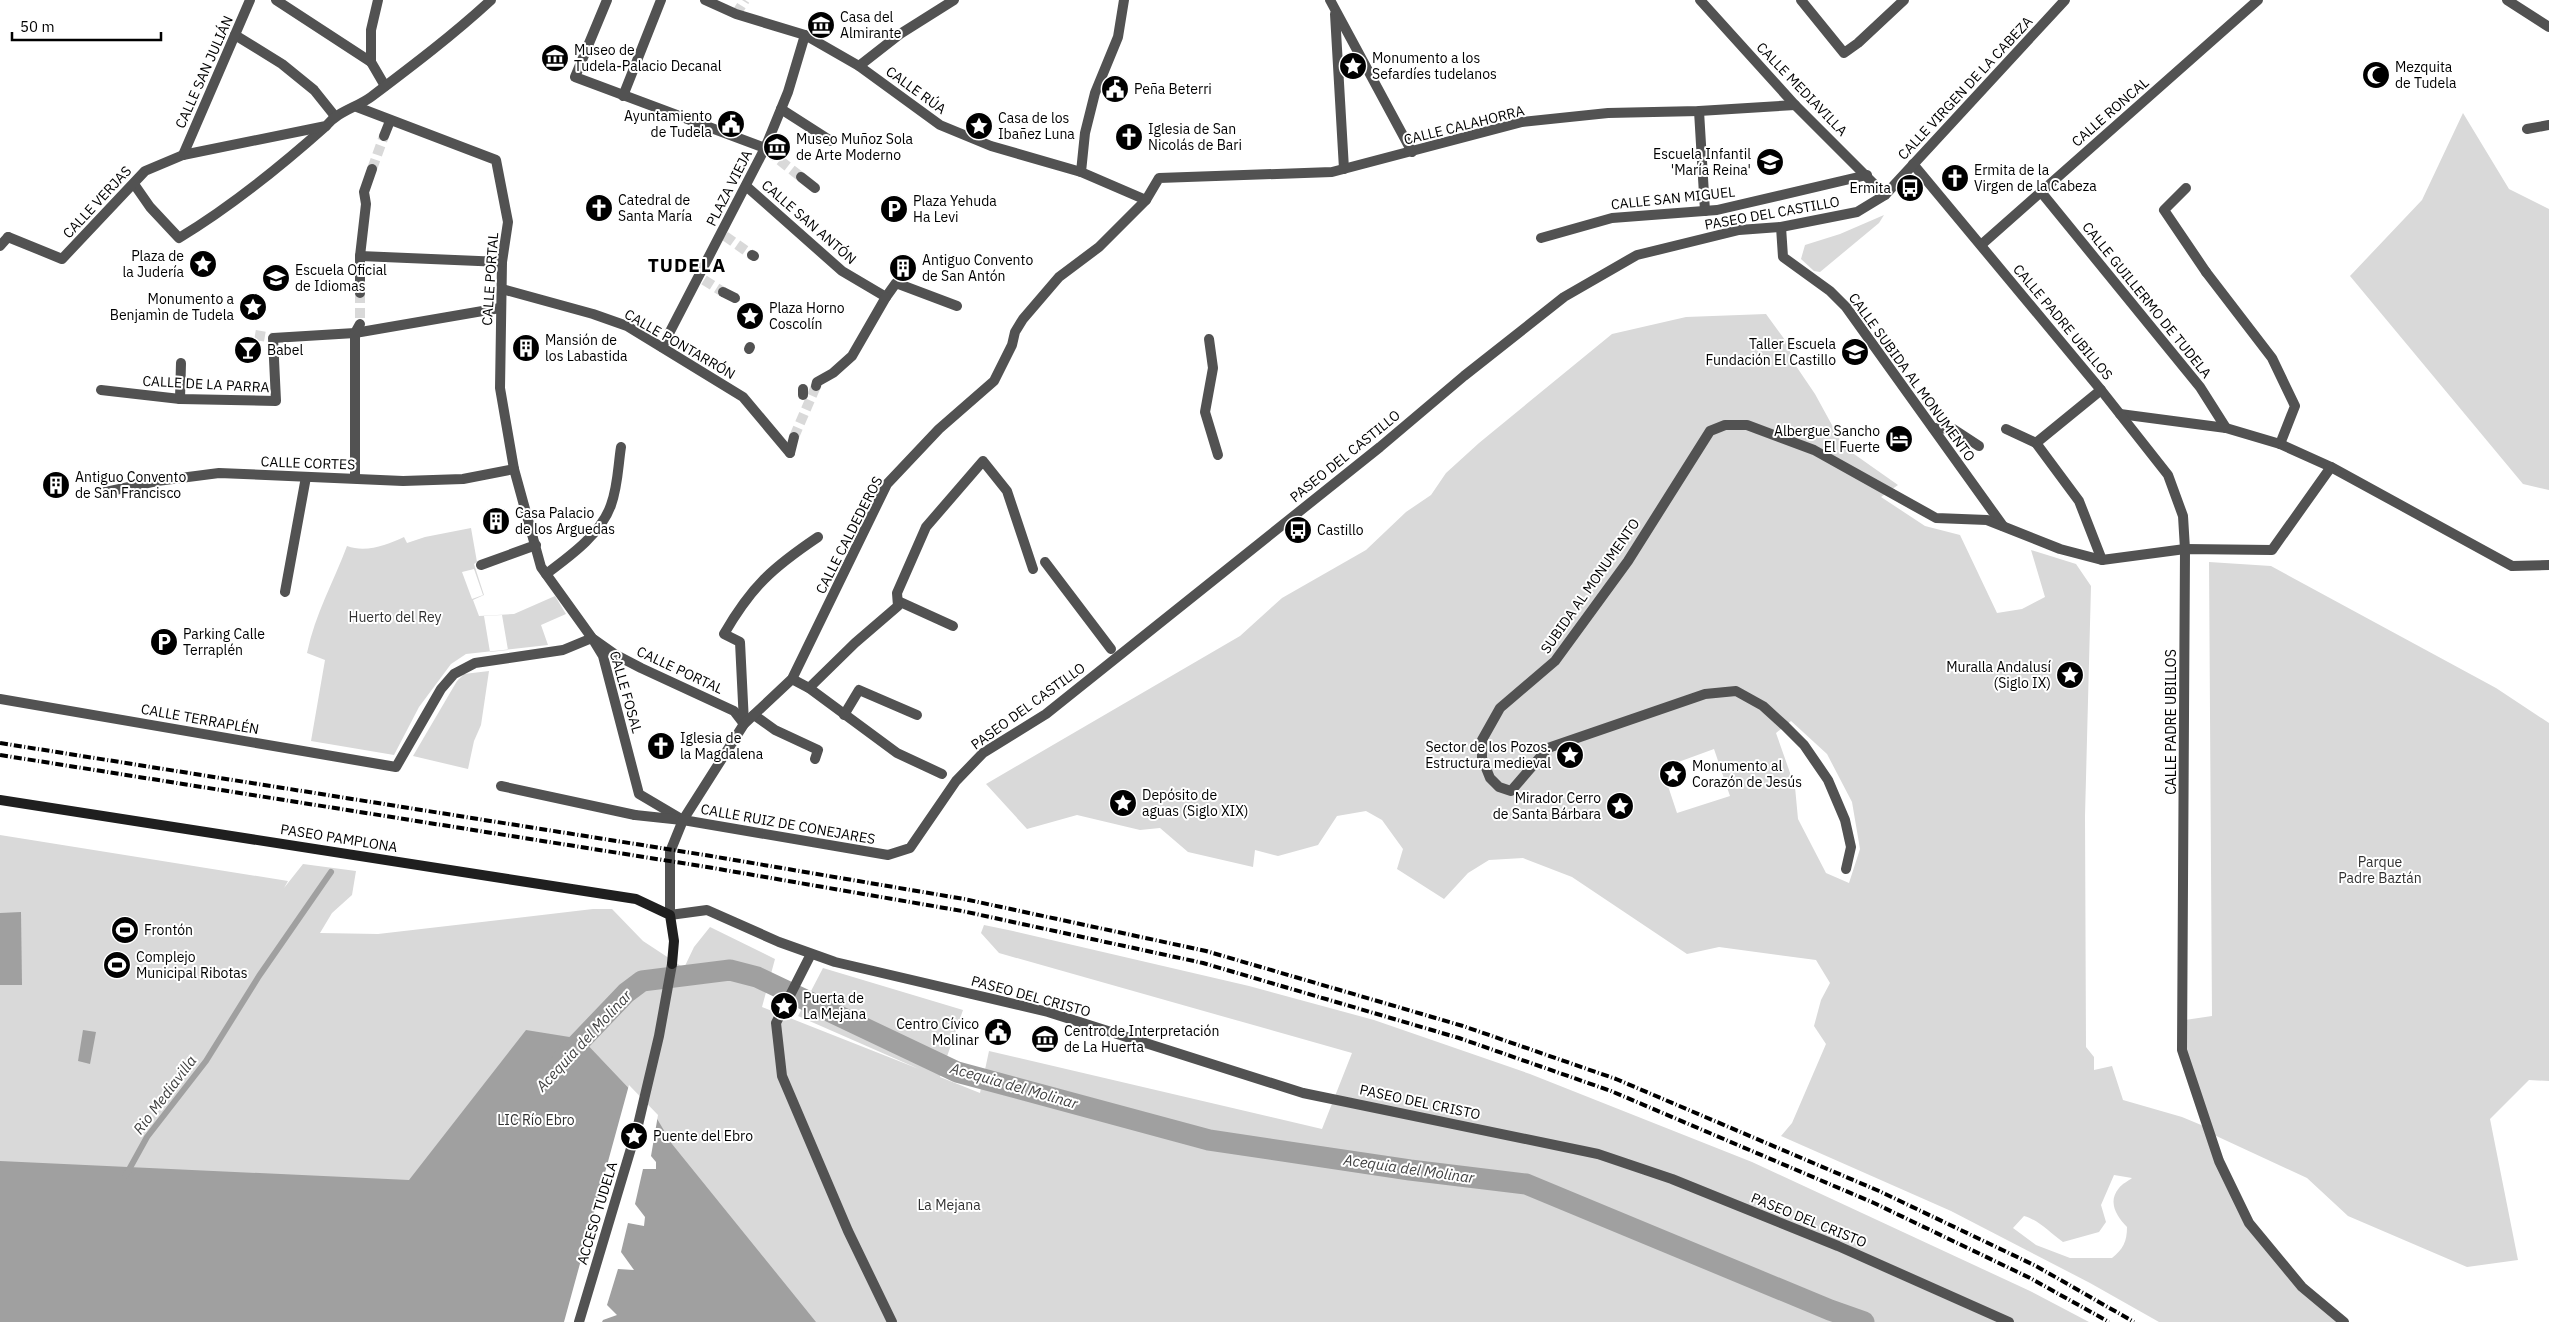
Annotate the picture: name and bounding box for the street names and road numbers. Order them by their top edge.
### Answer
street label: CALLE SAN JULIÁN [170,12,237,131]
street label: CALLE VIRGEN DE LA CABEZA [1894,12,2036,164]
street label: CALLE MEDIAVILLA [1753,38,1851,140]
street label: CALLE RÚA [882,61,950,118]
street label: CALLE RONCAL [2068,74,2152,150]
street label: CALLE CALAHORRA [1402,101,1526,149]
street label: PLAZA VIEJA [702,147,756,229]
street label: CALLE VERJAS [59,162,135,242]
street label: CALLE SAN ANTÓN [758,175,861,268]
street label: CALLE SAN MIGUEL [1610,183,1736,213]
street label: PASEO DEL CASTILLO [1703,192,1841,234]
street label: CALLE GUILLERMO DE TUDELA [2078,218,2216,382]
street label: CALLE PORTAL [478,232,502,326]
street label: CALLE PADRE UBILLOS [2009,260,2117,384]
street label: CALLE SUBIDA AL MONUMENTO [1845,289,1979,465]
street label: CALLE PONTARRÓN [621,304,739,383]
street label: CALLE DE LA PARRA [142,372,270,396]
street label: PASEO DEL CASTILLO [1286,406,1404,506]
street label: CALLE CORTES [260,452,356,474]
street label: CALLE CALDEDEROS [812,473,886,597]
street label: SUBIDA AL MONUMENTO [1536,515,1644,657]
street label: CALLE PORTAL [634,642,726,698]
street label: CALLE FOSAL [606,649,646,735]
street label: CALLE PADRE UBILLOS [2162,649,2180,795]
street label: PASEO DEL CASTILLO [967,658,1089,754]
street label: CALLE TERRAPLÉN [139,699,261,738]
street label: CALLE RUIZ DE CONEJARES [699,800,877,848]
street label: PASEO PAMPLONA [279,820,399,856]
street label: PASEO DEL CRISTO [969,971,1093,1021]
street label: PASEO DEL CRISTO [1358,1080,1482,1124]
street label: ACCESO TUDELA [573,1159,621,1267]
street label: PASEO DEL CRISTO [1749,1189,1870,1251]

